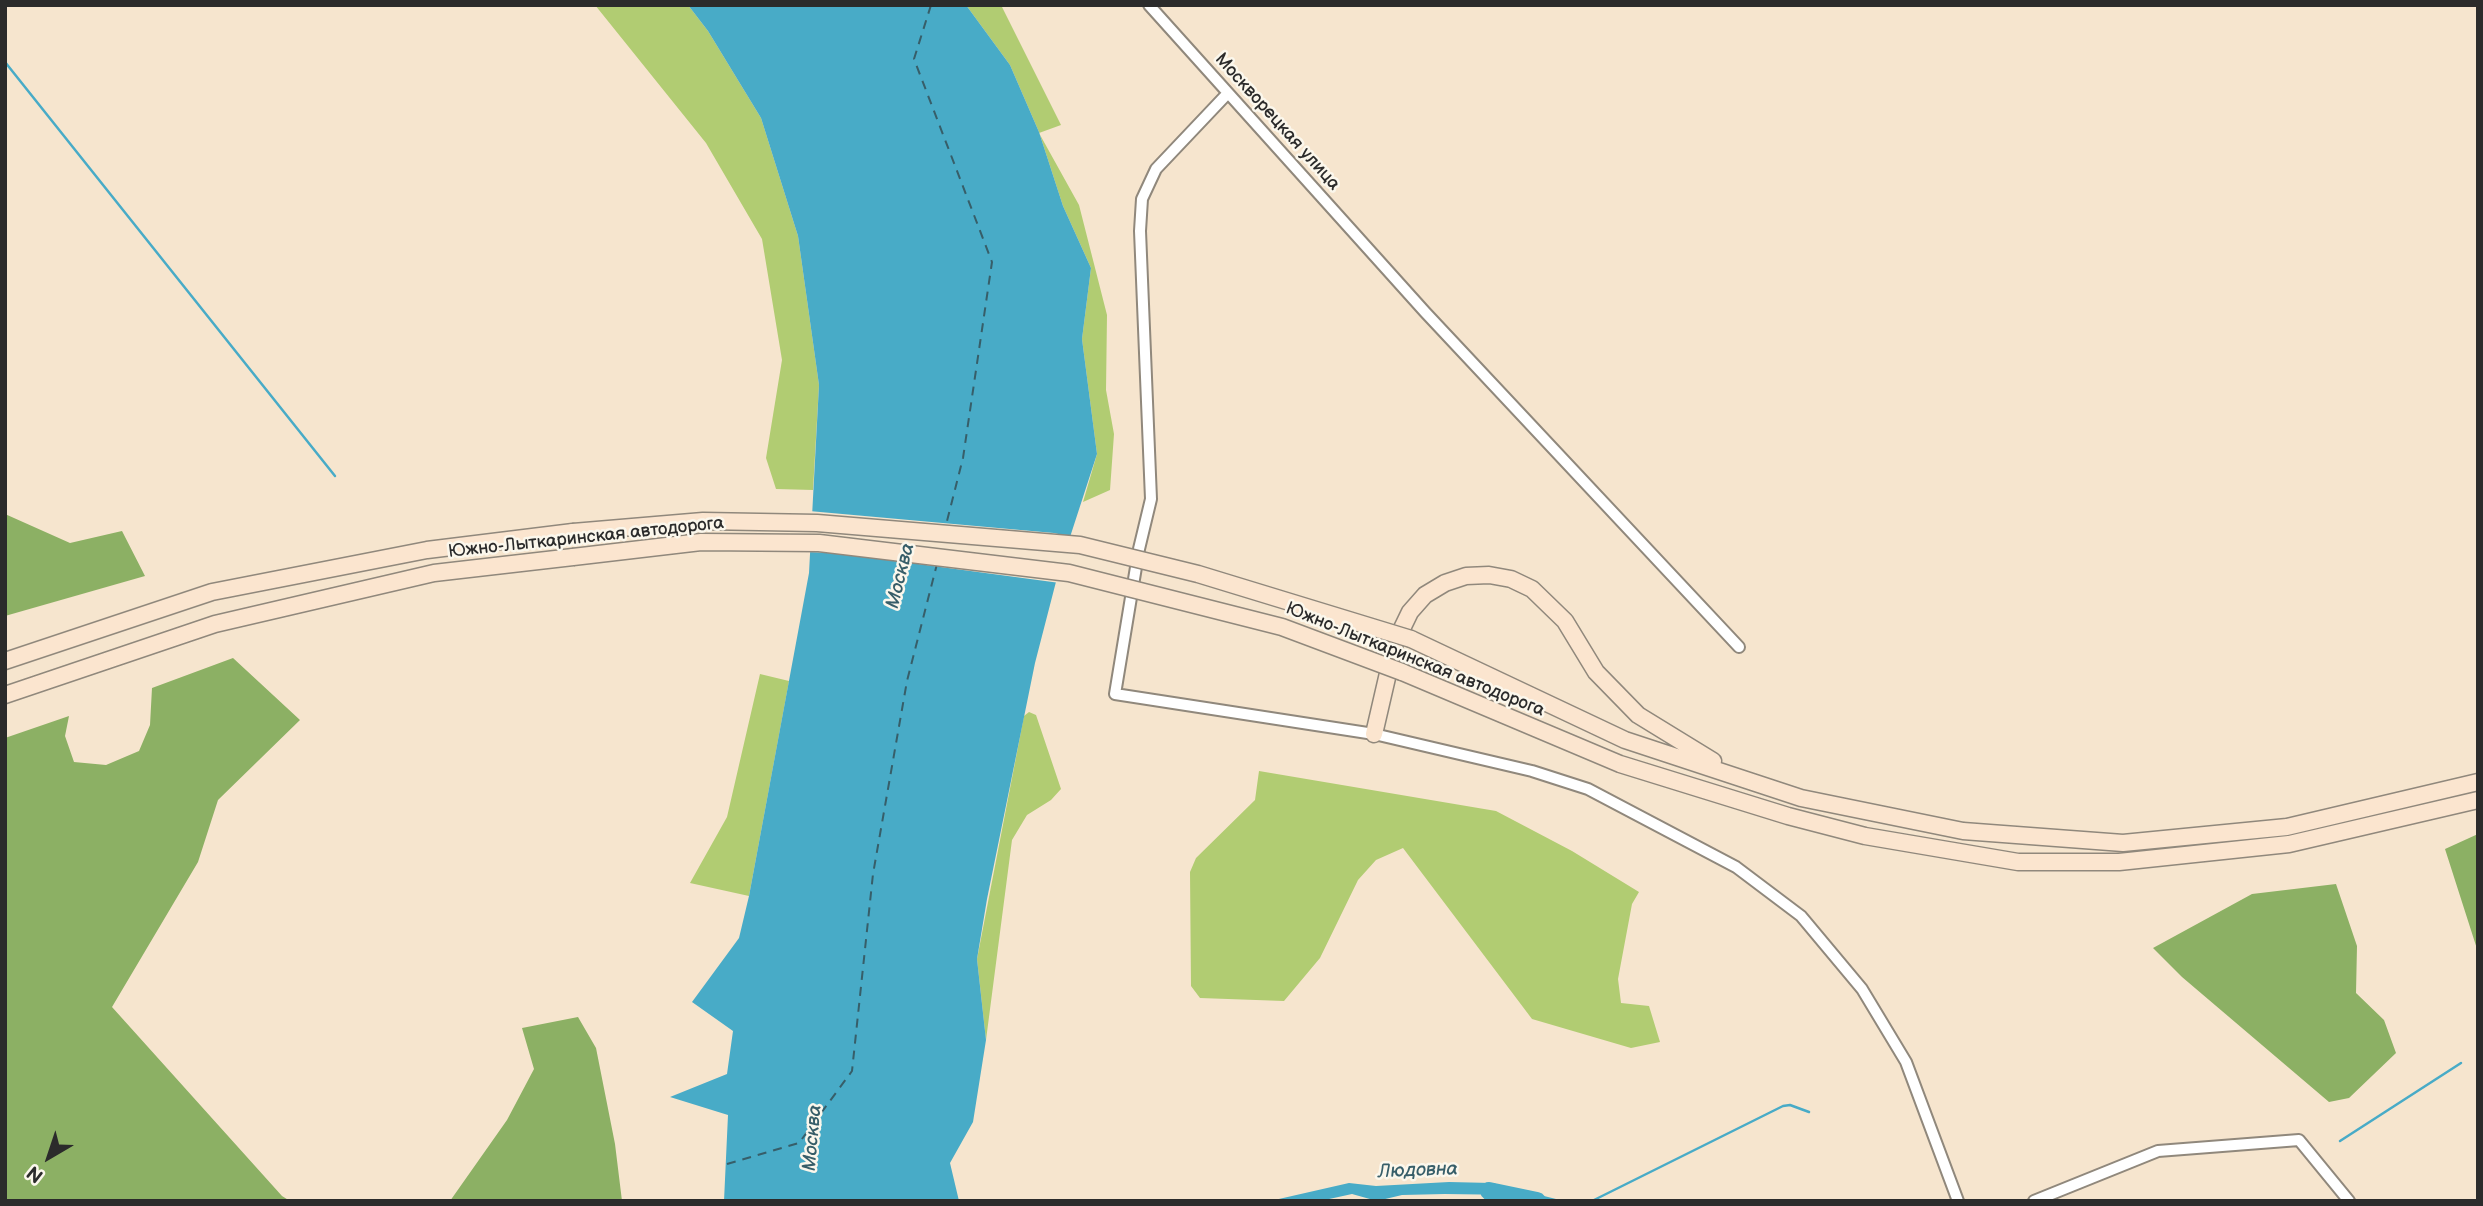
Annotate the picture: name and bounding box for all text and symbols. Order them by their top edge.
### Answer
street label: Москворецкая улица [1210,49,1344,195]
street label: Южно-Лыткаринская автодорога [447,513,725,563]
water label: Москва [882,541,920,611]
street label: Южно-Лыткаринская автодорога [1283,598,1547,722]
water label: Москва [799,1104,827,1172]
north arrow [14,1122,84,1192]
water label: Людовна [1378,1158,1458,1184]
text: N [23,1160,48,1187]

